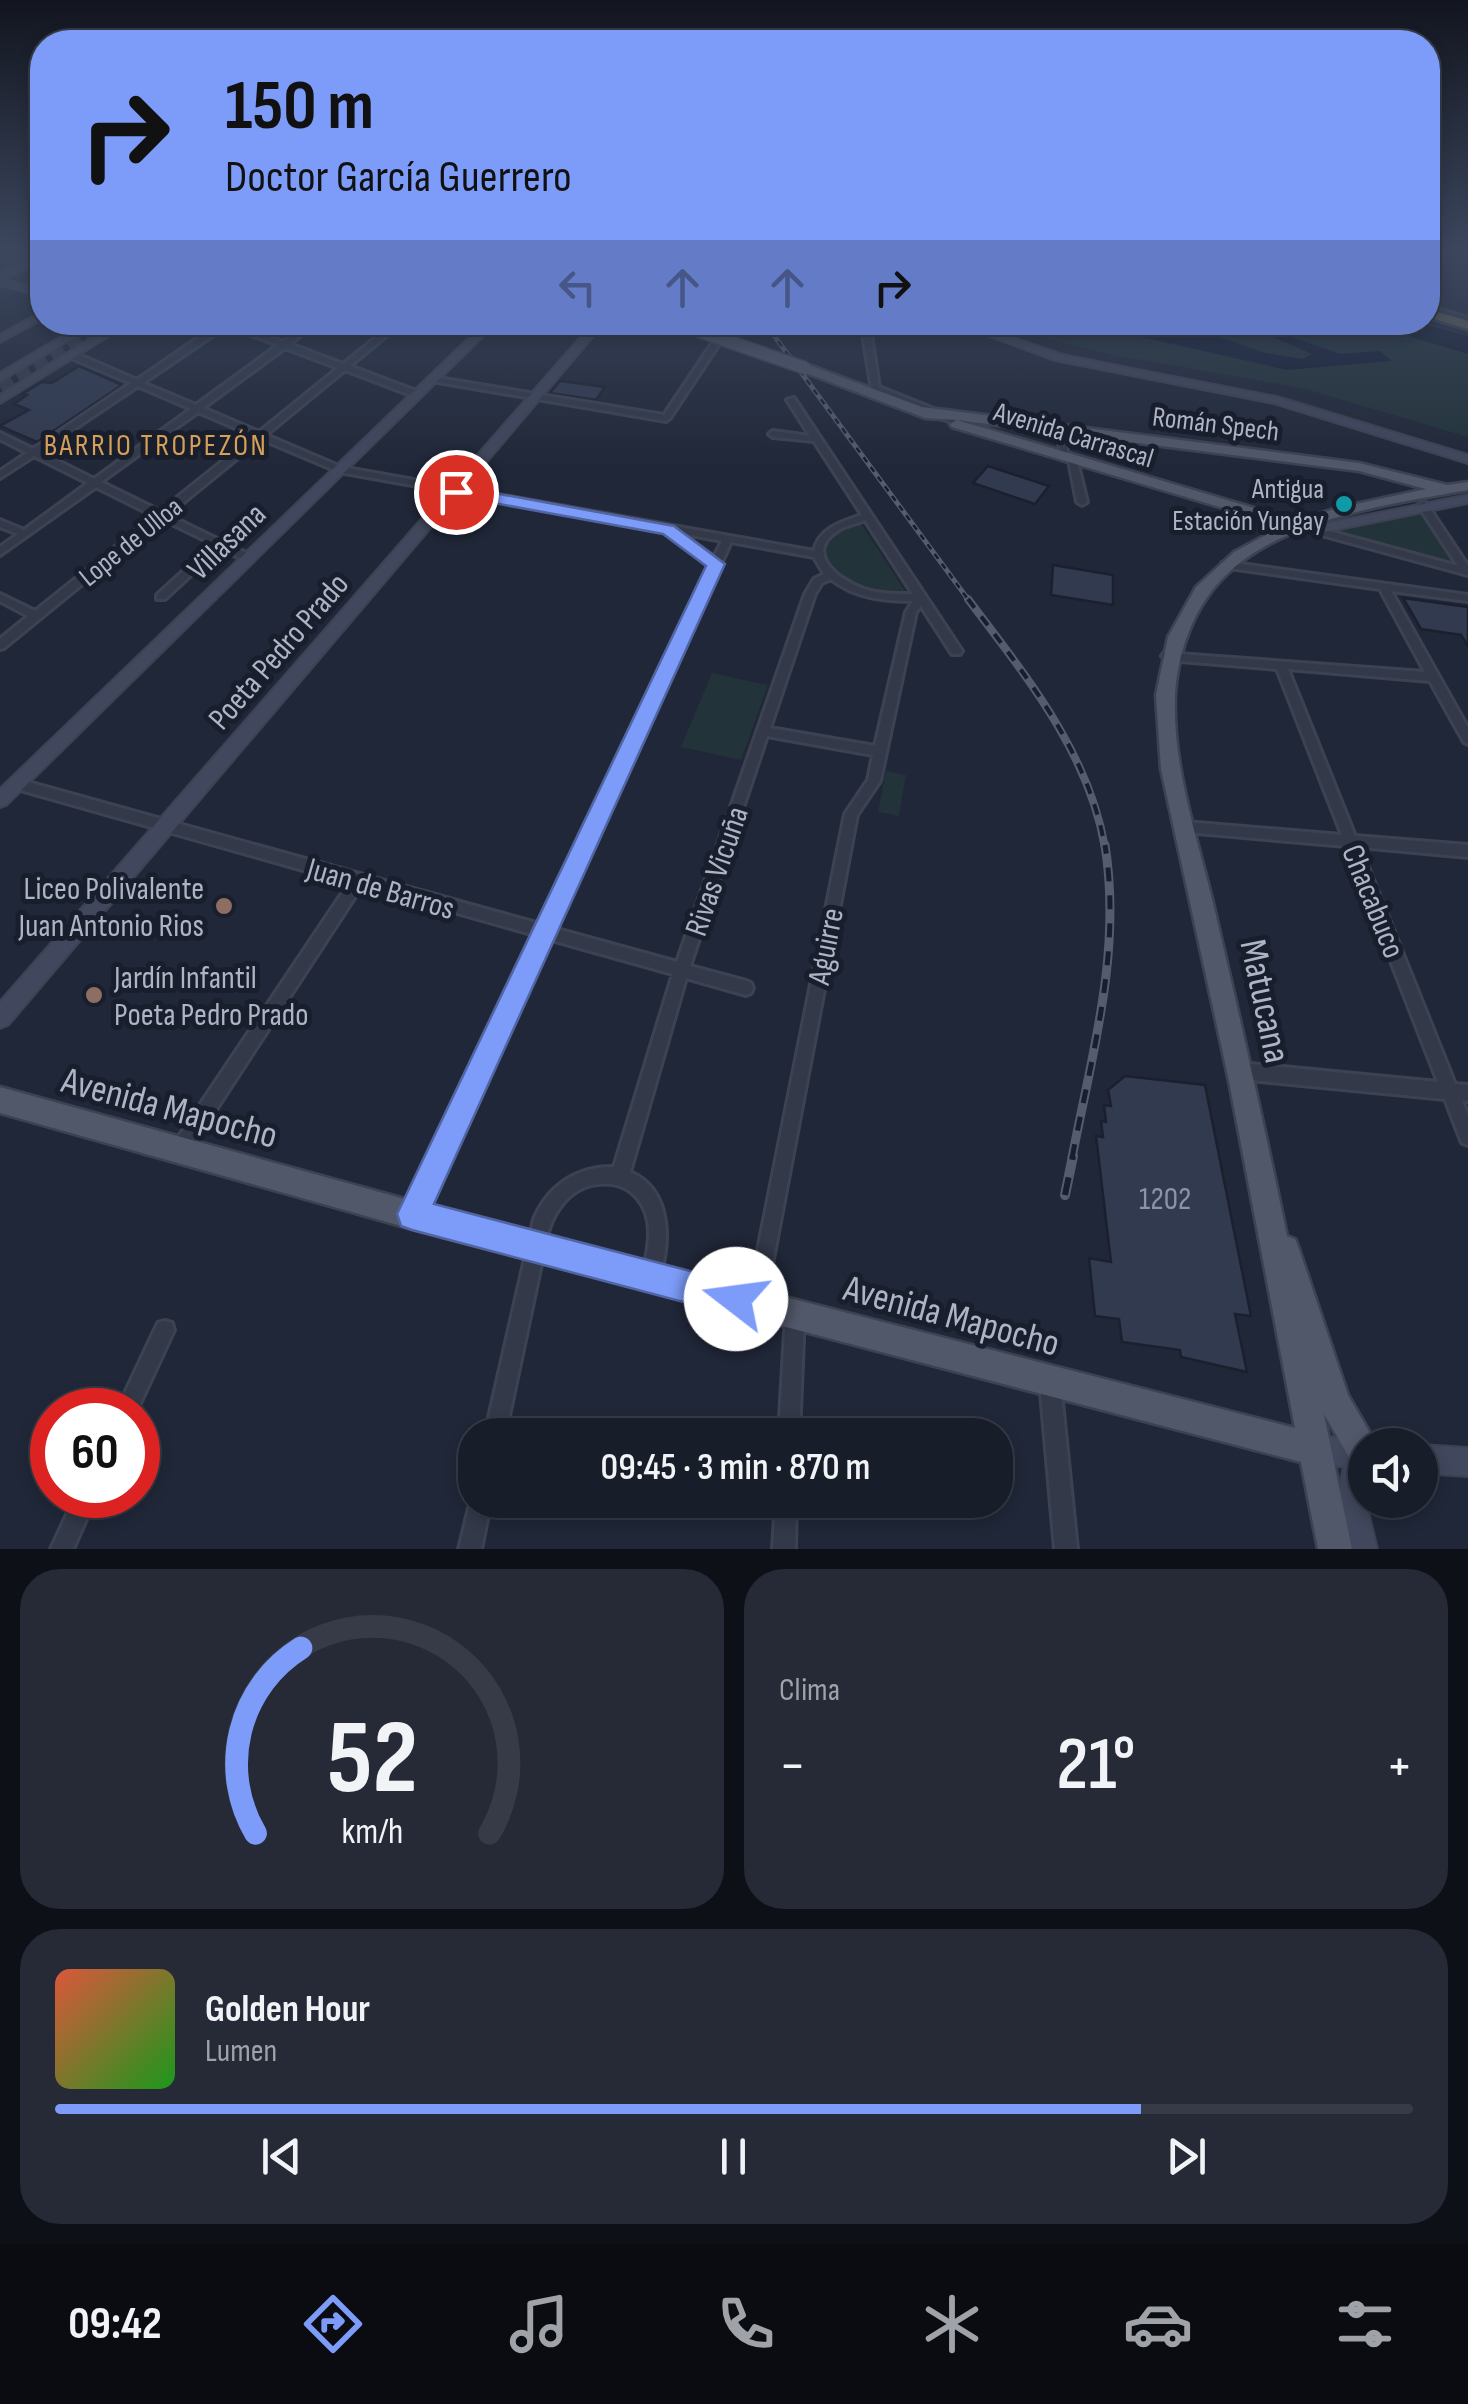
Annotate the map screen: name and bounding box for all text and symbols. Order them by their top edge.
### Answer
text: 150 m [225,65,374,149]
icon: right [60,70,190,200]
text: Doctor García Guerrero [225,150,572,205]
icon: left [550,260,605,315]
icon: ahead [655,260,710,315]
icon: ahead [760,260,815,315]
icon: right [865,260,920,315]
street label: Avenida Carrascal [989,395,1157,475]
street label: Román Spech [1151,400,1281,449]
district label: BARRIO TROPEZÓN [44,428,268,464]
pin [414,450,499,535]
icon: arrive [429,465,484,520]
place label: Antigua Estación Yungay [1172,473,1324,538]
street label: Lope de Ulloa [73,491,189,594]
marker: Antigua Estación Yungay [1333,493,1355,515]
street label: Villasana [180,495,274,589]
street label: Poeta Pedro Prado [201,566,358,738]
street label: Rivas Vicuña [677,802,758,941]
street label: Chacabuco [1332,839,1413,964]
street label: Juan de Barros [301,850,459,929]
place label: Liceo Polivalente Juan Antonio Rios [17,870,204,946]
marker: Liceo Polivalente Juan Antonio Rios [213,895,235,917]
street label: Aguirre [800,905,853,989]
street label: Matucana [1230,936,1300,1067]
place label: Jardín Infantil Poeta Pedro Prado [113,959,308,1035]
marker: Jardín Infantil Poeta Pedro Prado [83,984,105,1006]
street label: Avenida Mapocho [56,1058,282,1159]
house number: 1202 [1139,1180,1191,1219]
position arrow [684,1247,788,1351]
street label: Avenida Mapocho [838,1266,1064,1367]
speed limit sign: 60 [30,1388,160,1518]
map controls [1348,1428,1438,1518]
button: sound [1348,1428,1438,1518]
text: 09:45 · 3 min · 870 m [601,1445,870,1490]
text: Clima [779,1671,840,1710]
text: 52 [326,1697,418,1822]
text: 21° [1056,1720,1136,1811]
text: − [779,1733,806,1800]
text: + [1386,1733,1413,1800]
text: km/h [341,1811,403,1854]
text: Golden Hour [205,1987,370,2032]
text: Lumen [205,2032,277,2071]
icon: previous [254,2129,309,2184]
icon: pause [706,2129,761,2184]
icon: next [1159,2129,1214,2184]
icon: directions [298,2289,368,2359]
icon: music [504,2289,574,2359]
icon: phone [711,2289,781,2359]
icon: climate [917,2289,987,2359]
icon: car [1123,2289,1193,2359]
icon: filters [1330,2289,1400,2359]
text: 09:42 [68,2297,162,2352]

